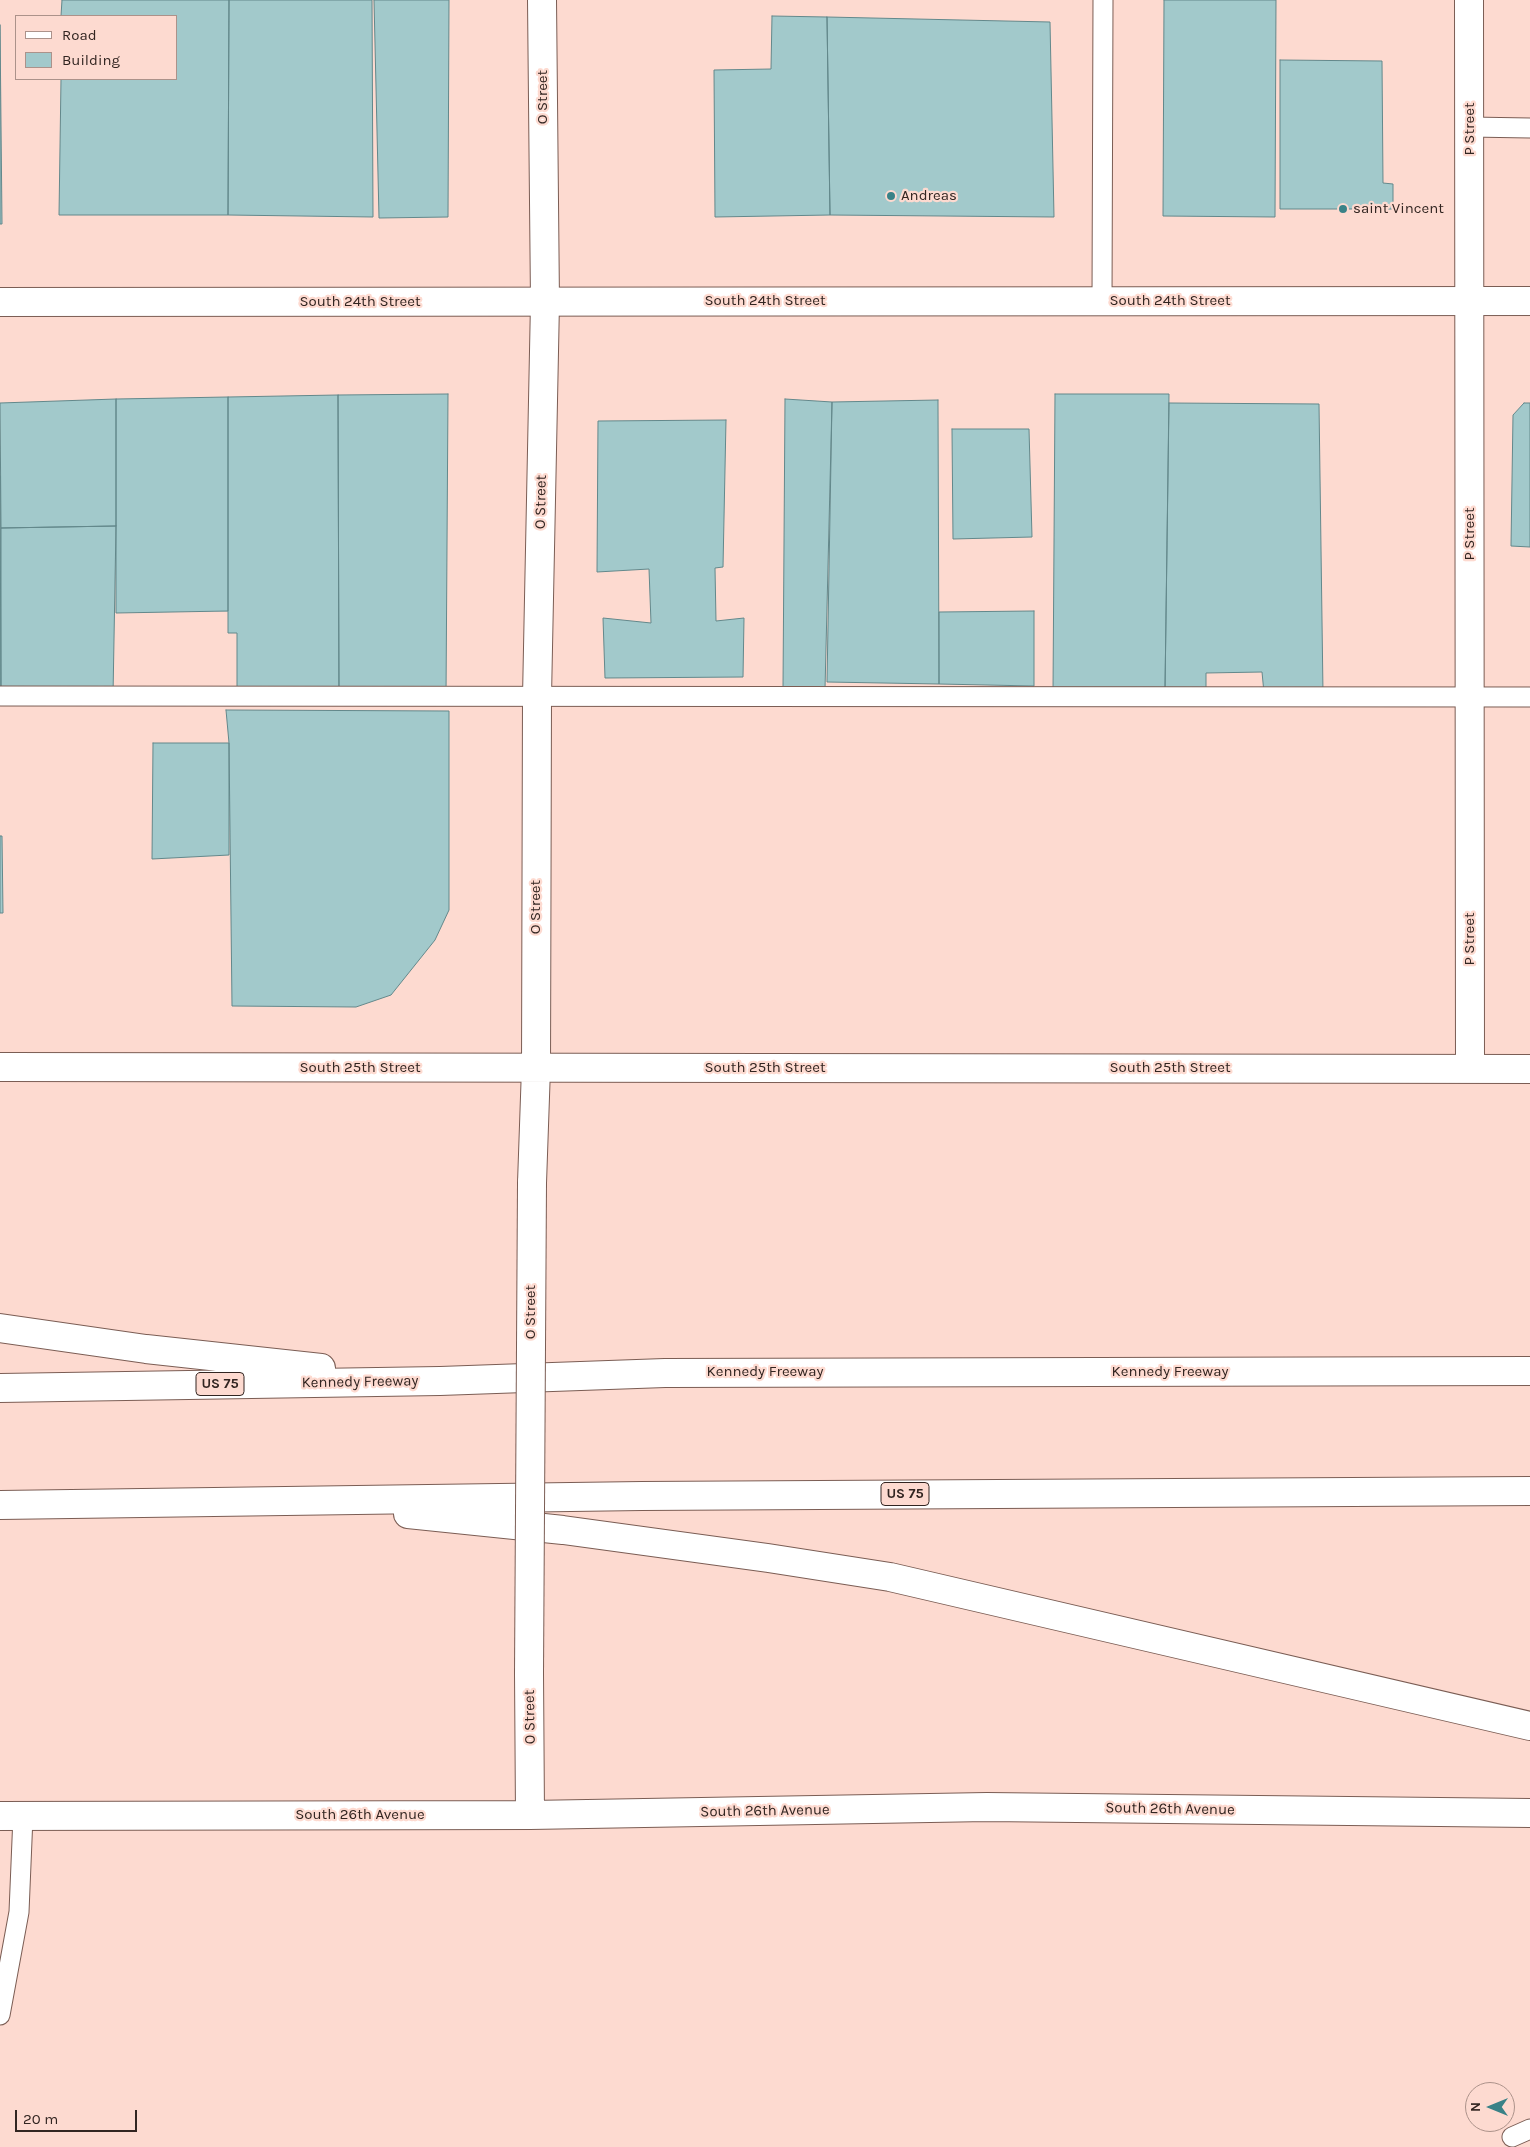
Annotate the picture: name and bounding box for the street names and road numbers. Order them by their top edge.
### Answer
street label: O Street [534,70,552,124]
street label: P Street [1461,102,1479,156]
street label: South 24th Street [704,292,826,310]
street label: South 24th Street [1109,292,1231,310]
street label: South 24th Street [299,293,421,311]
street label: O Street [532,475,550,529]
street label: P Street [1461,507,1479,561]
street label: O Street [527,880,545,934]
street label: P Street [1461,912,1479,966]
street label: South 25th Street [299,1059,421,1077]
street label: South 25th Street [704,1059,826,1077]
street label: South 25th Street [1109,1059,1231,1077]
street label: O Street [522,1285,540,1339]
street label: Kennedy Freeway [707,1363,823,1381]
street label: Kennedy Freeway [1112,1363,1228,1381]
road number: US 75 [196,1372,244,1396]
street label: Kennedy Freeway [301,1372,419,1392]
road number: US 75 [881,1482,929,1506]
street label: O Street [521,1690,539,1744]
street label: South 26th Avenue [1105,1799,1235,1819]
street label: South 26th Avenue [700,1801,830,1821]
street label: South 26th Avenue [295,1806,425,1824]

